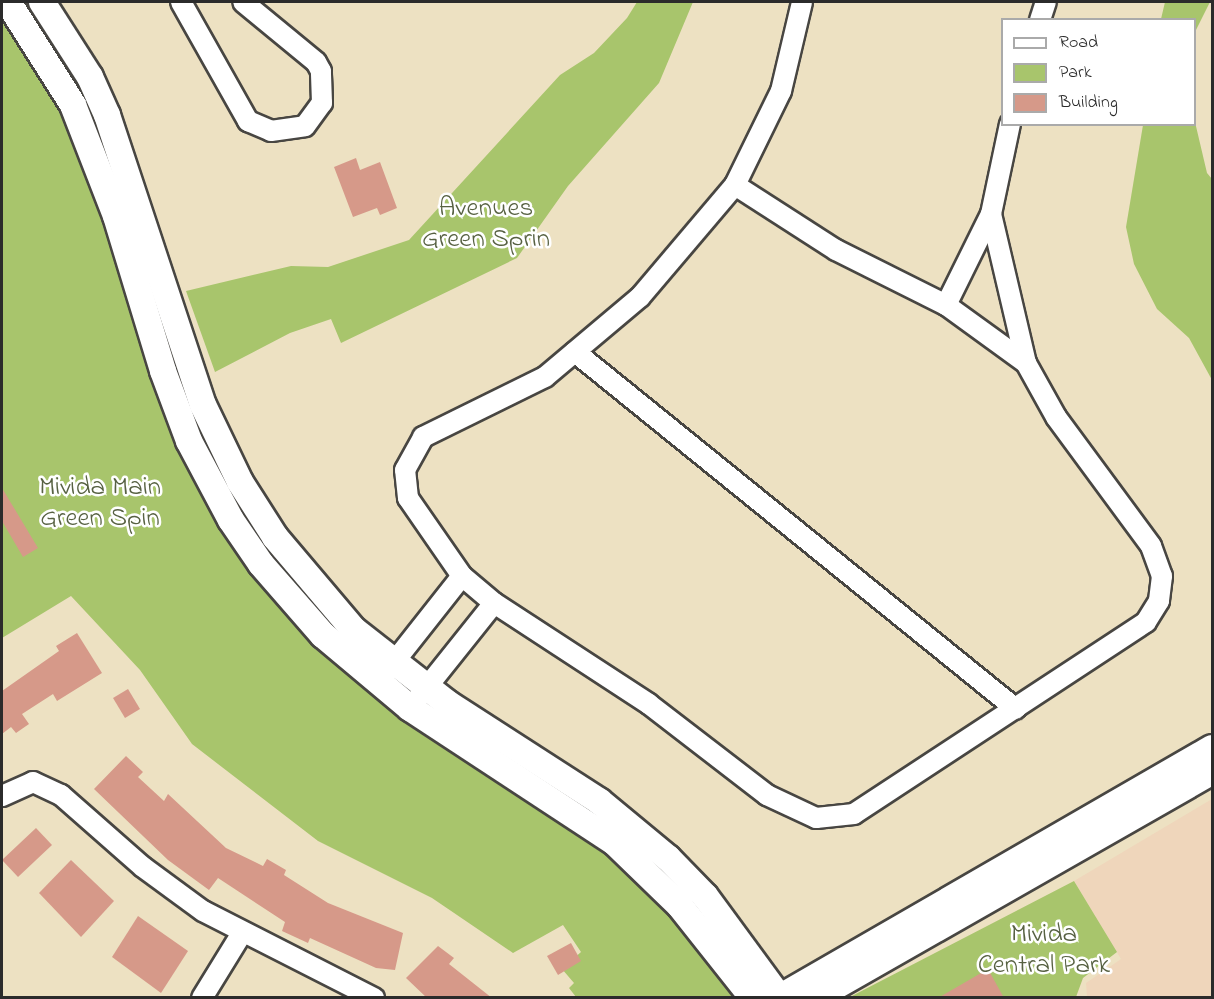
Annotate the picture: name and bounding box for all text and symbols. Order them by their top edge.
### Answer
legend [1001,18,1196,126]
text: Road [1059,30,1098,56]
text: Park [1059,60,1092,86]
text: Building [1059,90,1118,116]
park label: Avenues Green Sprin [422,192,550,255]
park label: Mivida Main Green Spin [39,471,161,534]
park label: Mivida Central Park [978,918,1110,981]

